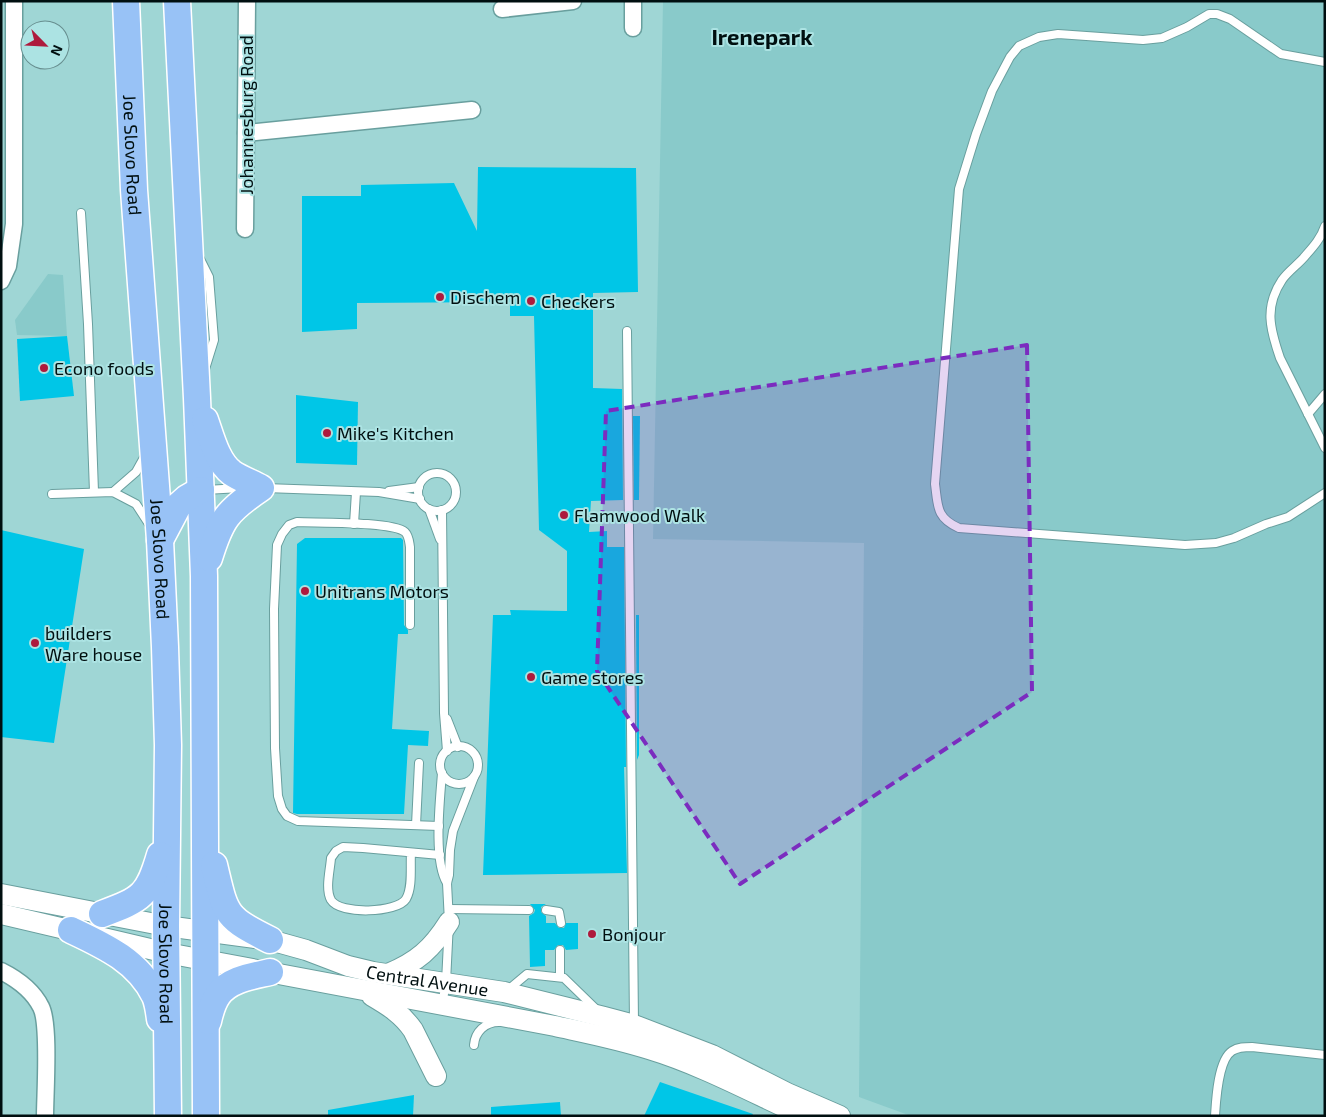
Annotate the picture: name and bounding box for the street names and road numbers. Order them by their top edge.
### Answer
street label: Johannesburg Road [235,35,257,195]
street label: Joe Slovo Road [119,94,147,216]
street label: Joe Slovo Road [146,498,175,620]
street label: Joe Slovo Road [155,903,178,1024]
street label: Central Avenue [364,960,490,1000]

